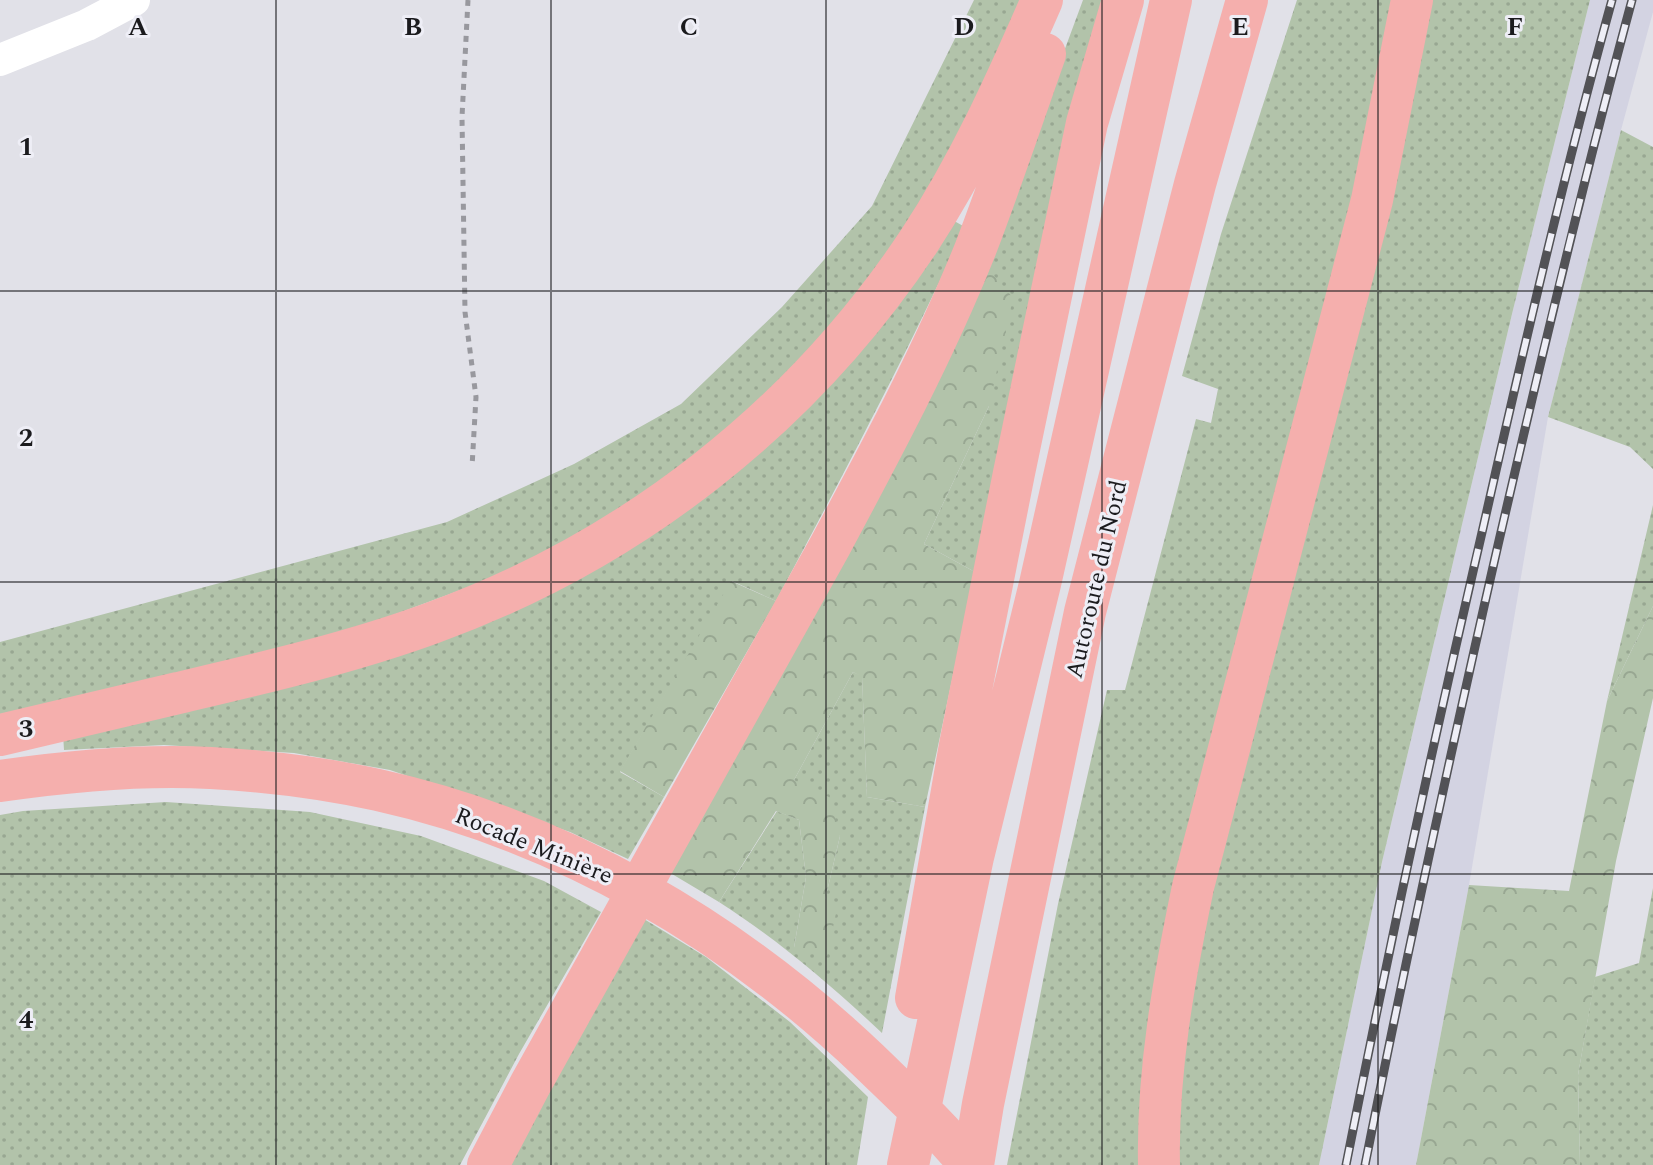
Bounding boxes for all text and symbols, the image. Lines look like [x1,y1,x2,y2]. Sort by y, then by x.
text: A [128,7,148,47]
text: B [404,7,422,47]
text: C [680,7,698,47]
text: D [954,7,974,47]
text: E [1231,7,1249,47]
text: F [1507,7,1523,47]
text: 1 [19,127,33,167]
text: 2 [19,418,33,458]
street label: Autoroute du Nord [1057,477,1137,682]
text: 3 [19,709,33,749]
street label: Rocade Minière [449,798,618,894]
text: 4 [19,1000,34,1040]

